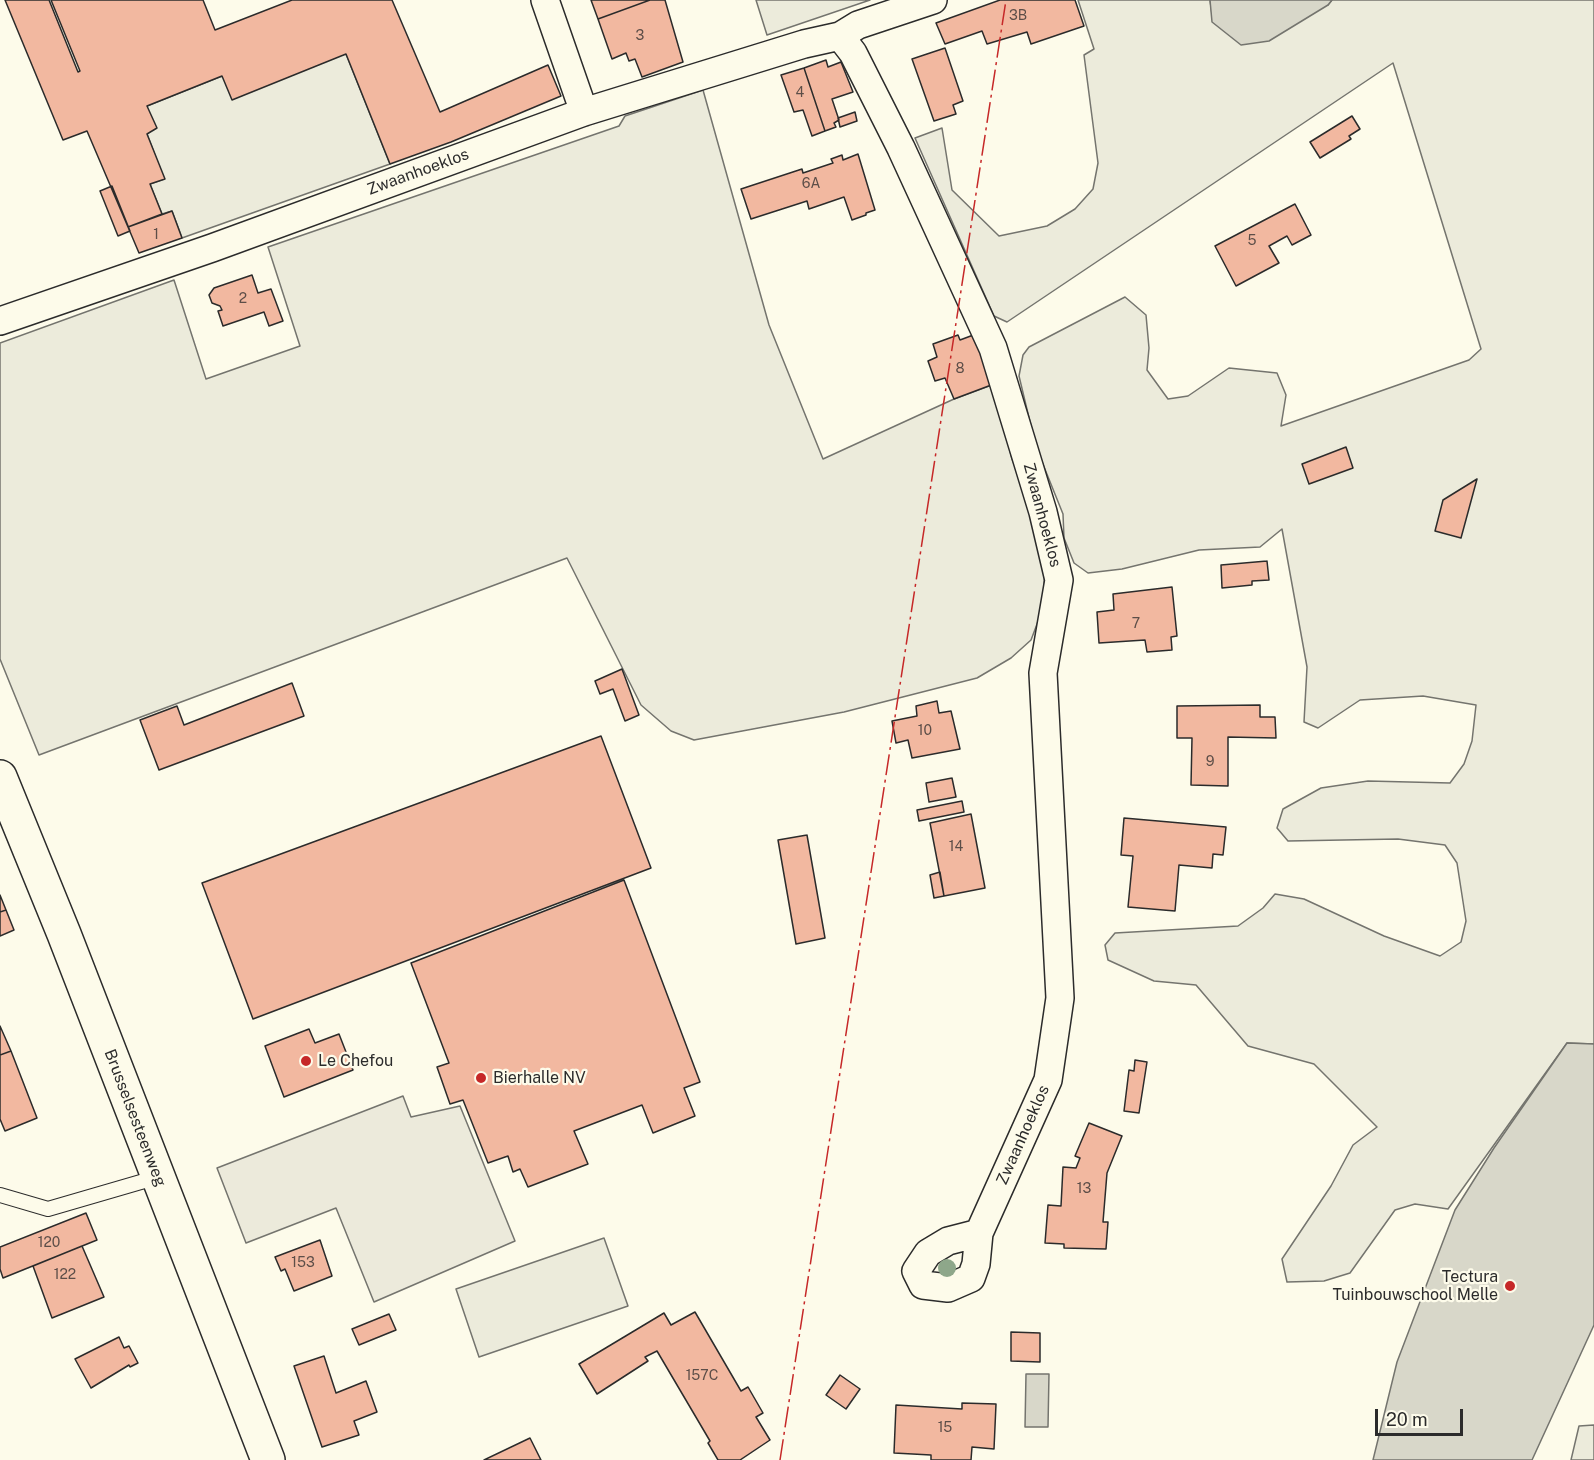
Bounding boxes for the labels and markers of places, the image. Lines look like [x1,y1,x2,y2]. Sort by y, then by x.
place label: Le Chefou [318,1051,393,1071]
marker: Le Chefou [299,1054,313,1068]
place label: Bierhalle NV [493,1068,586,1088]
marker: Bierhalle NV [474,1071,488,1085]
place label: Tectura Tuinbouwschool Melle [1333,1267,1498,1305]
marker: Tectura Tuinbouwschool Melle [1503,1279,1517,1293]

